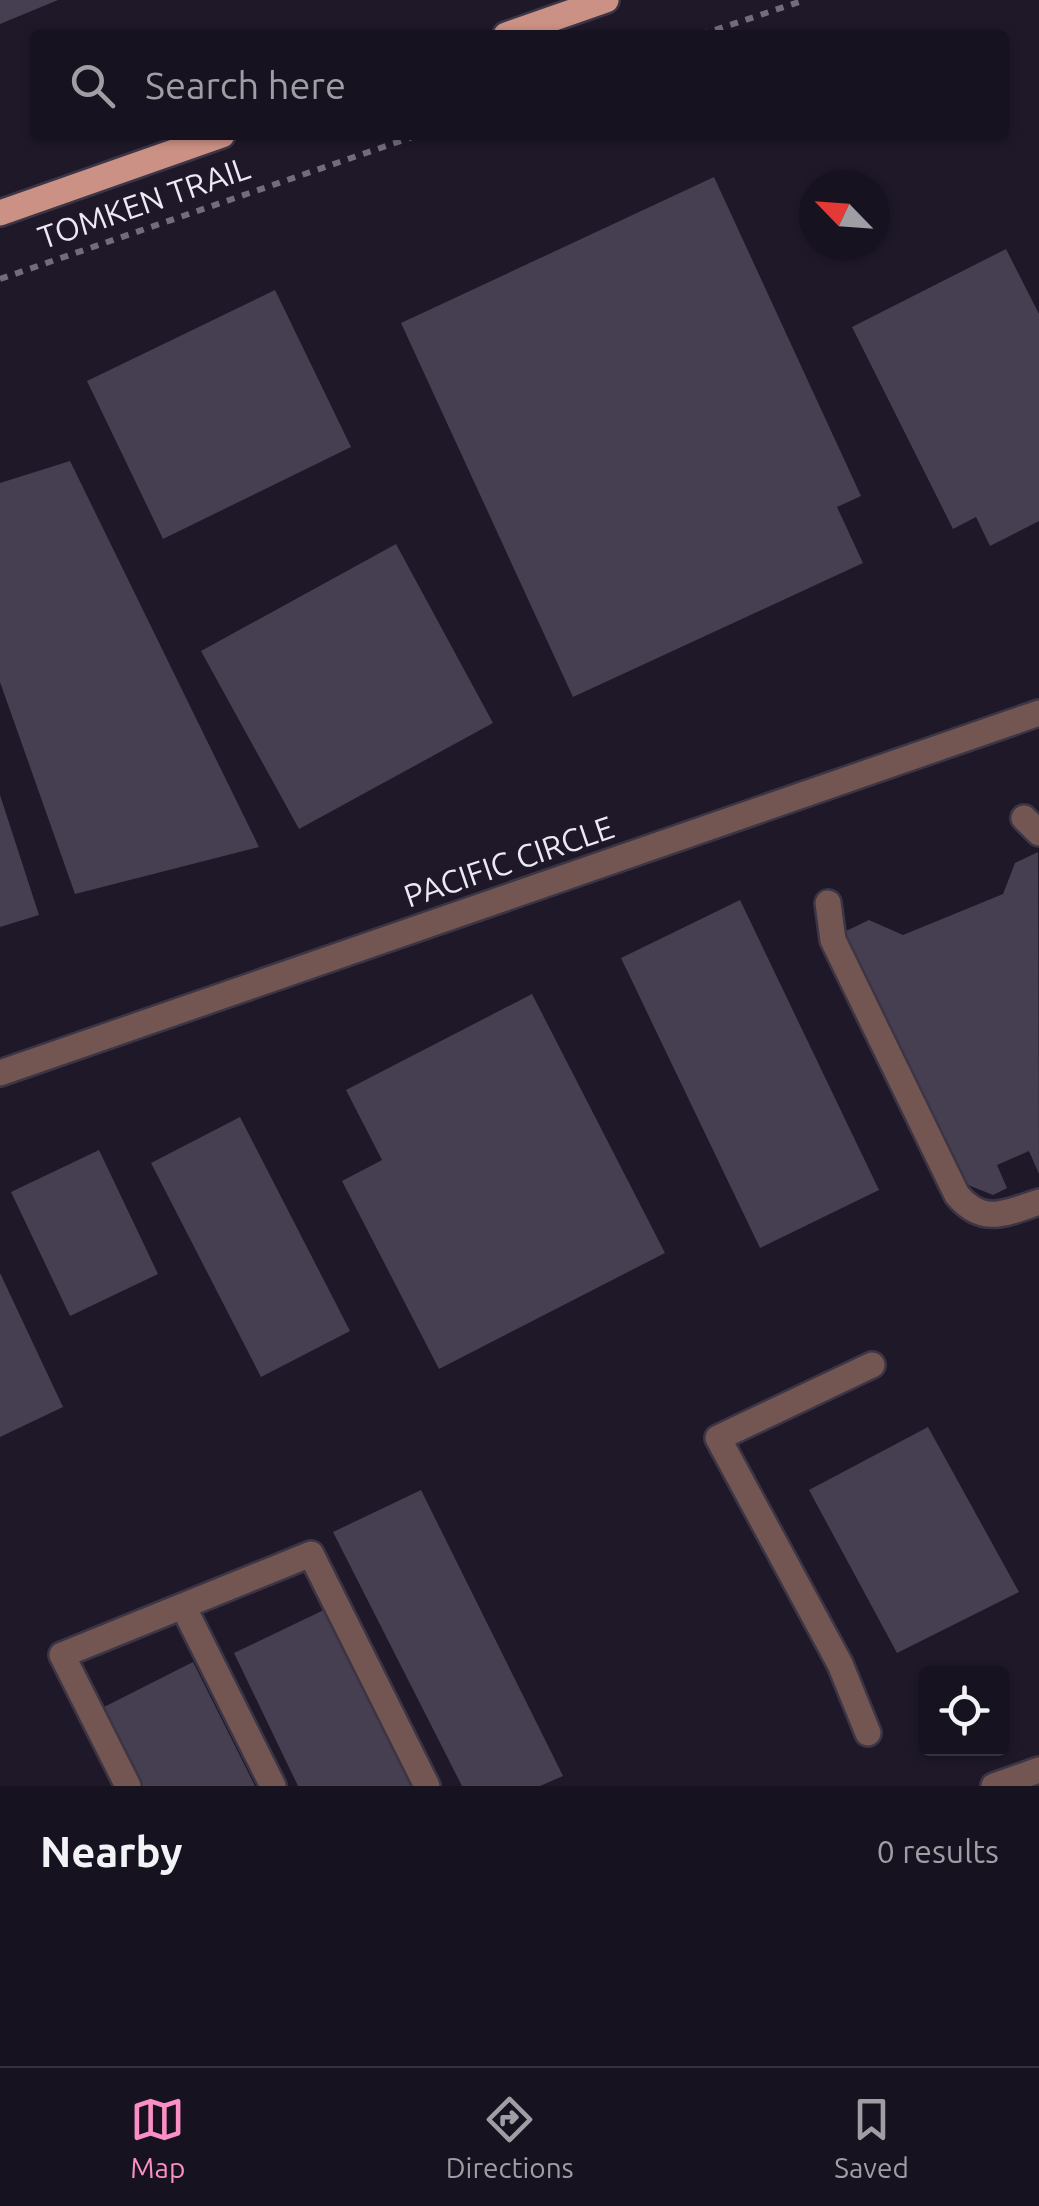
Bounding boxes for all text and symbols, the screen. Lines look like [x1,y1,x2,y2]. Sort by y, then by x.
search box [30,30,1009,140]
icon: search [65,58,120,113]
text: Search here [145,64,346,106]
street label: TOMKEN TRAIL [33,149,254,255]
north arrow [799,170,889,260]
street label: PACIFIC CIRCLE [399,808,618,914]
map controls [919,1666,1009,1756]
button: locate [919,1666,1009,1756]
text: Nearby [40,1828,183,1875]
text: 0 results [877,1833,999,1869]
tab: Map [130,2092,185,2183]
tab: Directions [446,2092,574,2183]
tab: Saved [834,2092,909,2183]

